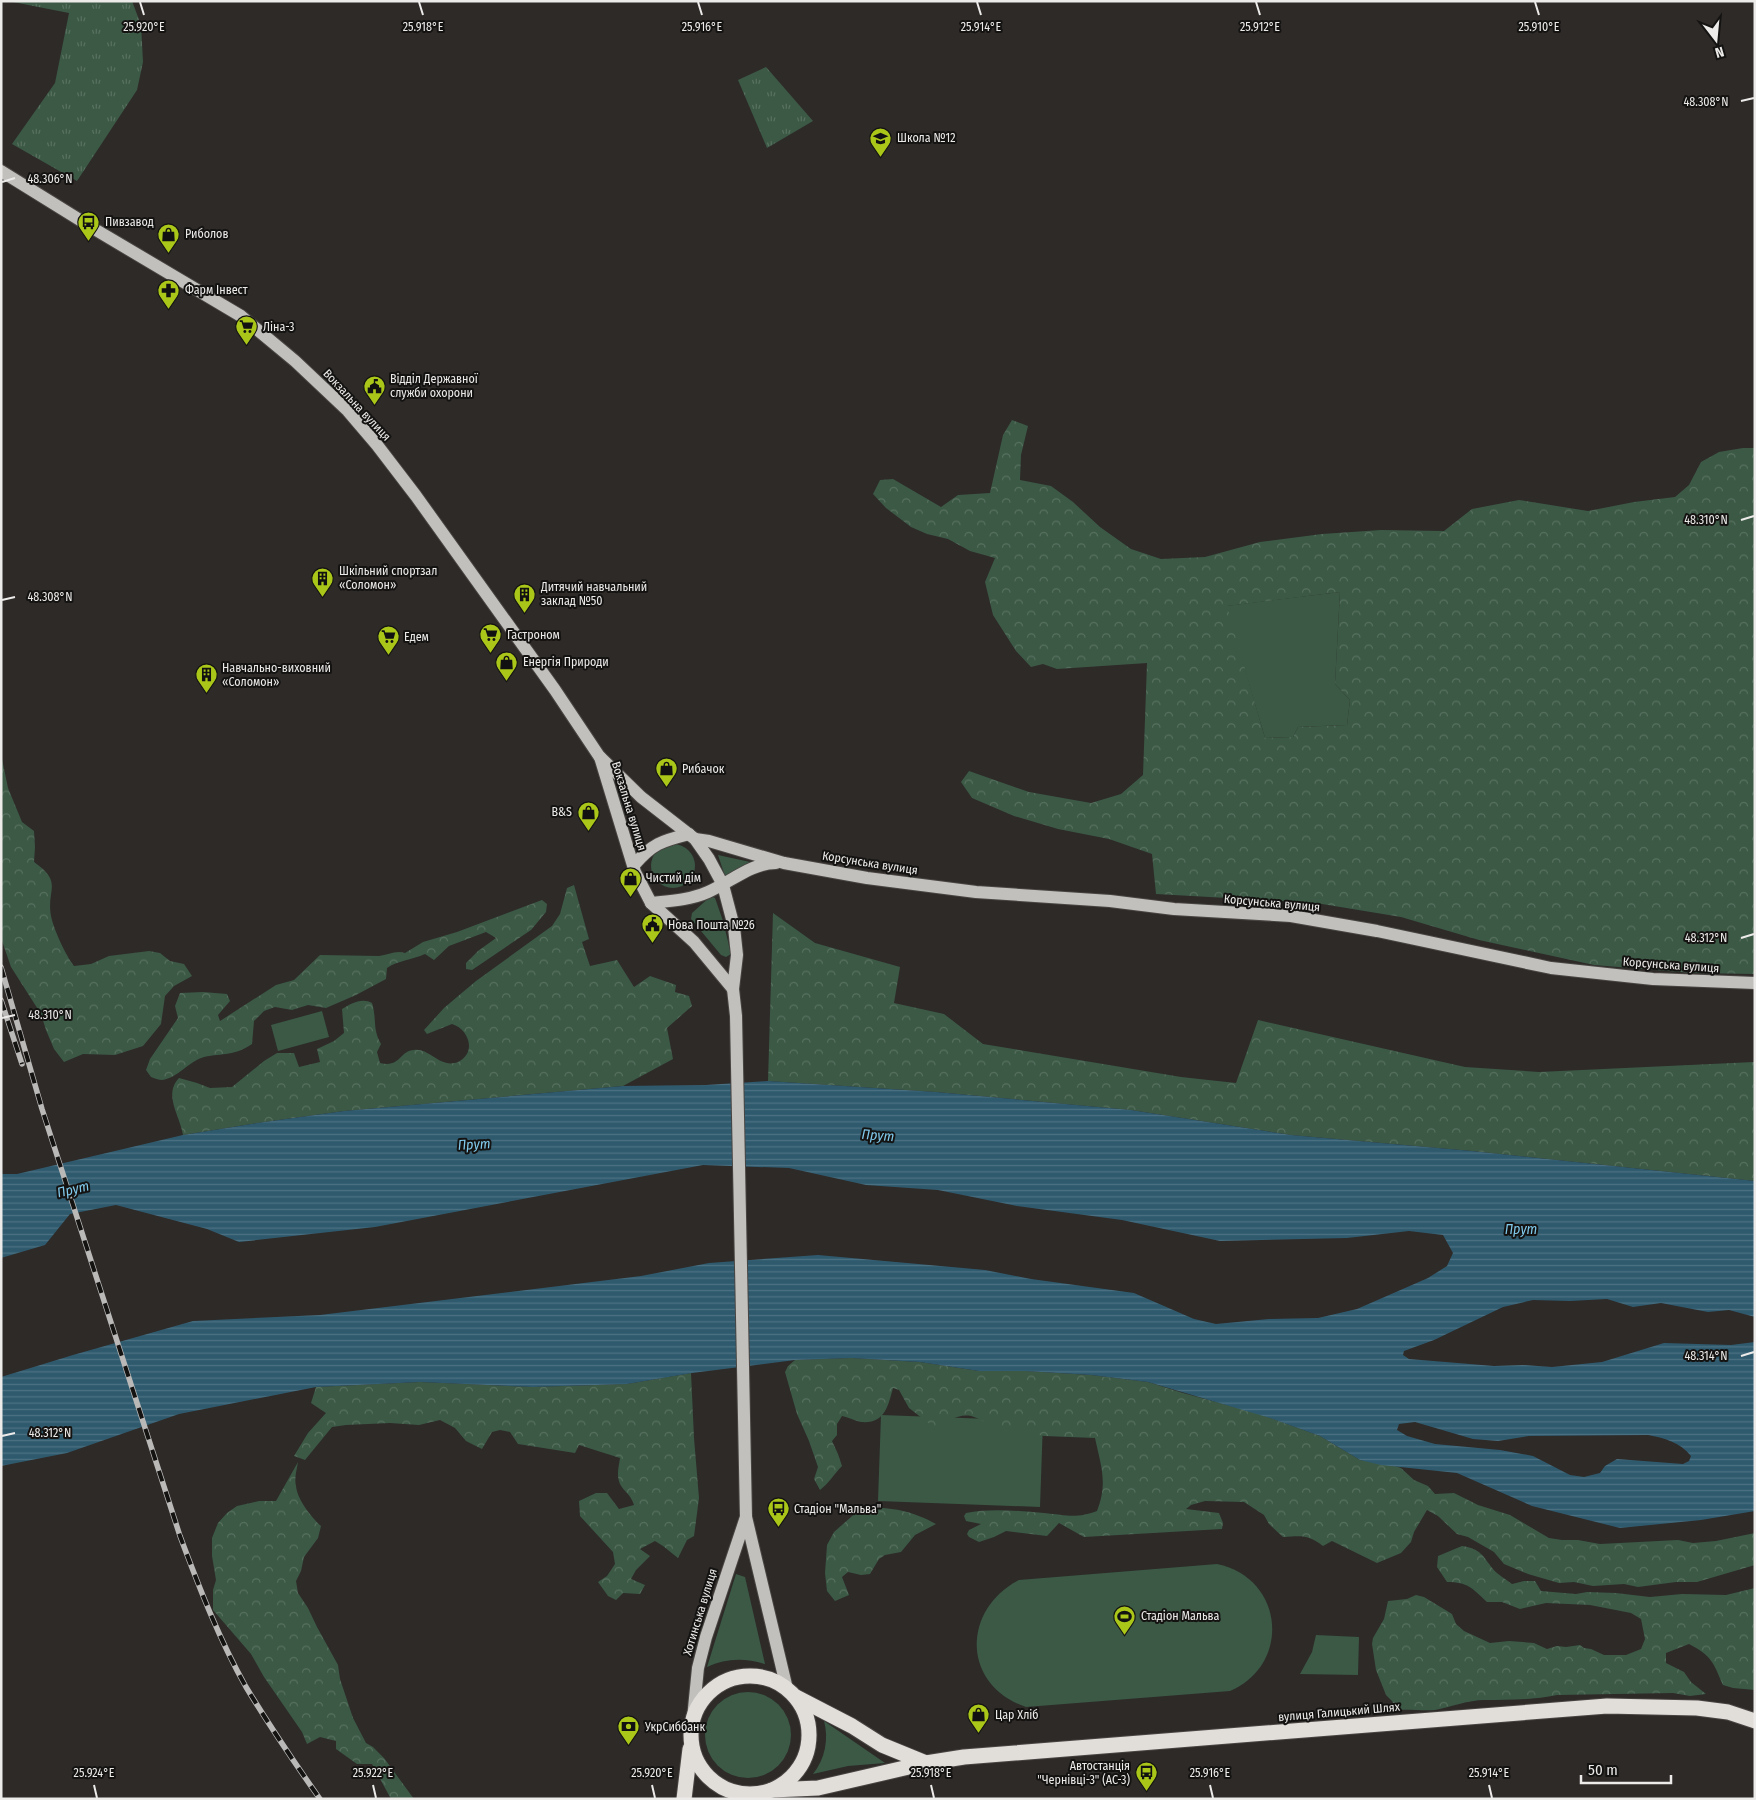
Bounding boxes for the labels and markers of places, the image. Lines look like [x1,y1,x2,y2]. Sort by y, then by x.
school or university icon: Школа №12 [869,126,893,157]
place label: Школа №12 [897,131,956,145]
bus stop icon: Пивзавод [77,210,101,241]
place label: Пивзавод [105,215,154,229]
shop icon: Риболов [157,222,181,253]
place label: Риболов [185,227,228,241]
pharmacy icon: Фарм Інвест [157,278,181,309]
place label: Фарм Інвест [185,283,248,297]
supermarket icon: Ліна-3 [235,315,259,346]
place label: Ліна-3 [263,320,294,334]
place label: Відділ Державної служби охорони [390,372,479,400]
public building icon: Відділ Державної служби охорони [362,374,386,405]
place label: Шкільний спортзал «Соломон» [339,564,437,592]
building icon: Шкільний спортзал «Соломон» [311,566,335,597]
place label: Дитячий навчальний заклад №50 [540,580,647,608]
building icon: Дитячий навчальний заклад №50 [513,582,537,613]
supermarket icon: Гастроном [479,623,503,654]
supermarket icon: Едем [376,625,400,656]
place label: Гастроном [507,628,560,642]
place label: Едем [404,630,429,644]
shop icon: Енергія Природи [495,650,519,681]
place label: Енергія Природи [523,655,609,669]
place label: Навчально-виховний «Соломон» [222,661,331,689]
building icon: Навчально-виховний «Соломон» [194,663,218,694]
shop icon: Рибачок [654,757,678,788]
place label: Рибачок [682,762,725,776]
shop icon: B&S [576,800,600,831]
place label: B&S [552,805,572,819]
shop icon: Чистий дім [618,866,642,897]
place label: Чистий дім [646,871,701,885]
public building icon: Нова Пошта №26 [640,913,664,944]
place label: Нова Пошта №26 [668,918,755,932]
bus stop icon: Стадіон "Мальва" [766,1497,790,1528]
place label: Стадіон "Мальва" [794,1502,881,1516]
sports icon: Стадіон Мальва [1113,1604,1137,1635]
place label: Стадіон Мальва [1141,1609,1219,1623]
shop icon: Цар Хліб [967,1703,991,1734]
place label: Цар Хліб [995,1708,1039,1722]
bank icon: УкрСиббанк [617,1715,641,1746]
place label: УкрСиббанк [644,1720,705,1734]
place label: Автостанція "Чернівці-3" (АС-3) [1037,1759,1130,1787]
bus stop icon: Автостанція "Чернівці-3" (АС-3) [1134,1761,1158,1792]

